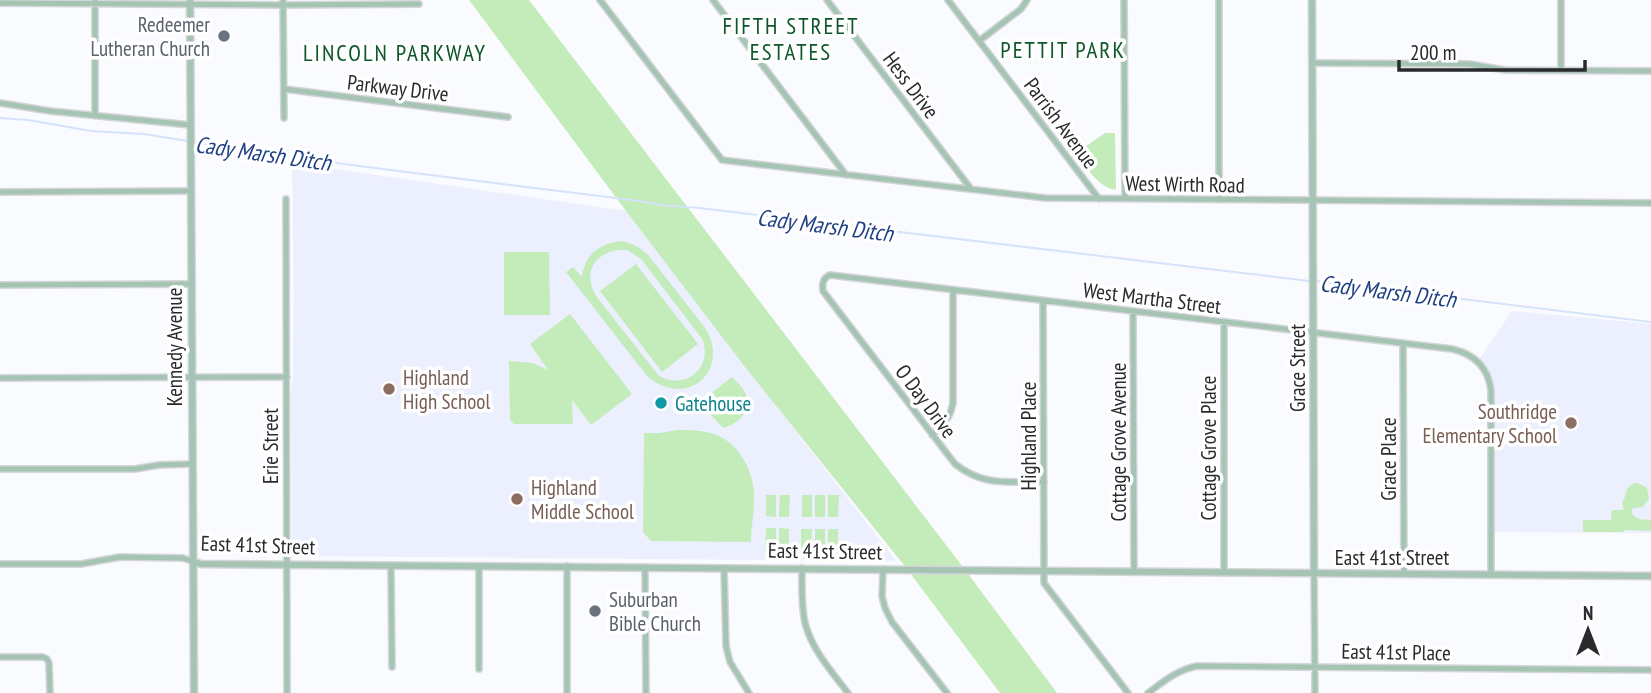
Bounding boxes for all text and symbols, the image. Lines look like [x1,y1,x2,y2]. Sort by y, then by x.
place label: Redeemer Lutheran Church [91,11,210,62]
district label: FIFTH STREET ESTATES [722,11,860,66]
marker: Redeemer Lutheran Church [216,28,232,44]
scale bar [1399,28,1584,72]
district label: PETTIT PARK [1000,35,1126,64]
district label: LINCOLN PARKWAY [303,38,487,67]
text: 200 m [1410,39,1456,66]
street label: Hess Drive [877,46,945,124]
street label: Parkway Drive [346,68,450,108]
street label: Parrish Avenue [1018,72,1104,174]
water label: Cady Marsh Ditch [193,129,335,177]
street label: West Wirth Road [1125,169,1245,199]
water label: Cady Marsh Ditch [755,202,896,248]
water label: Cady Marsh Ditch [1318,268,1459,314]
street label: West Martha Street [1082,276,1223,320]
street label: Kennedy Avenue [161,288,188,406]
street label: Grace Street [1284,324,1311,412]
street label: O Day Drive [890,359,962,443]
street label: Cottage Grove Avenue [1105,362,1132,522]
place label: Highland High School [403,364,490,415]
street label: Cottage Grove Place [1195,375,1222,521]
marker: Highland High School [381,381,397,397]
street label: Highland Place [1015,382,1042,490]
place label: Gatehouse [675,390,751,417]
marker: Gatehouse [653,395,669,411]
place label: Southridge Elementary School [1422,398,1557,449]
street label: Erie Street [257,408,284,484]
marker: Southridge Elementary School [1563,415,1579,431]
street label: Grace Place [1375,417,1402,501]
place label: Highland Middle School [531,474,634,525]
marker: Highland Middle School [509,491,525,507]
street label: East 41st Street [200,530,316,560]
street label: East 41st Street [768,537,883,566]
street label: East 41st Street [1335,544,1449,571]
place label: Suburban Bible Church [609,586,701,637]
north arrow [1553,595,1623,665]
text: N [1583,601,1593,625]
marker: Suburban Bible Church [587,603,603,619]
street label: East 41st Place [1341,638,1451,666]

